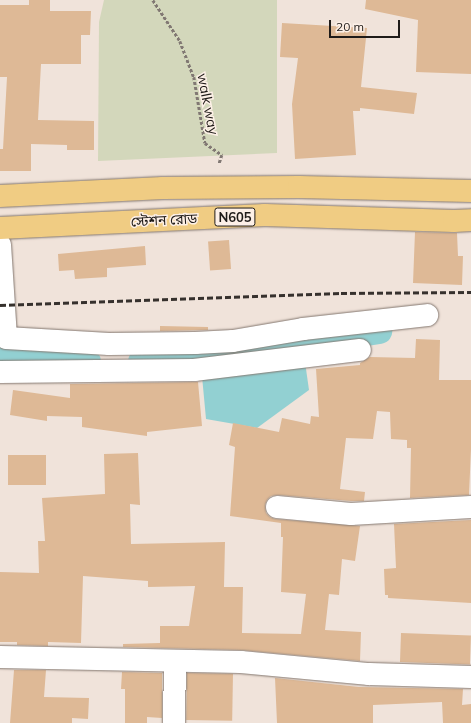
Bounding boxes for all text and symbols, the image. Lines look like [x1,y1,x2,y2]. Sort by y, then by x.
scale bar [331,12,402,38]
text: 20 m [336,19,364,34]
street label: walk way [194,72,222,136]
road number: N605 [214,206,256,228]
street label: স্টেশন রোড [130,210,198,230]

